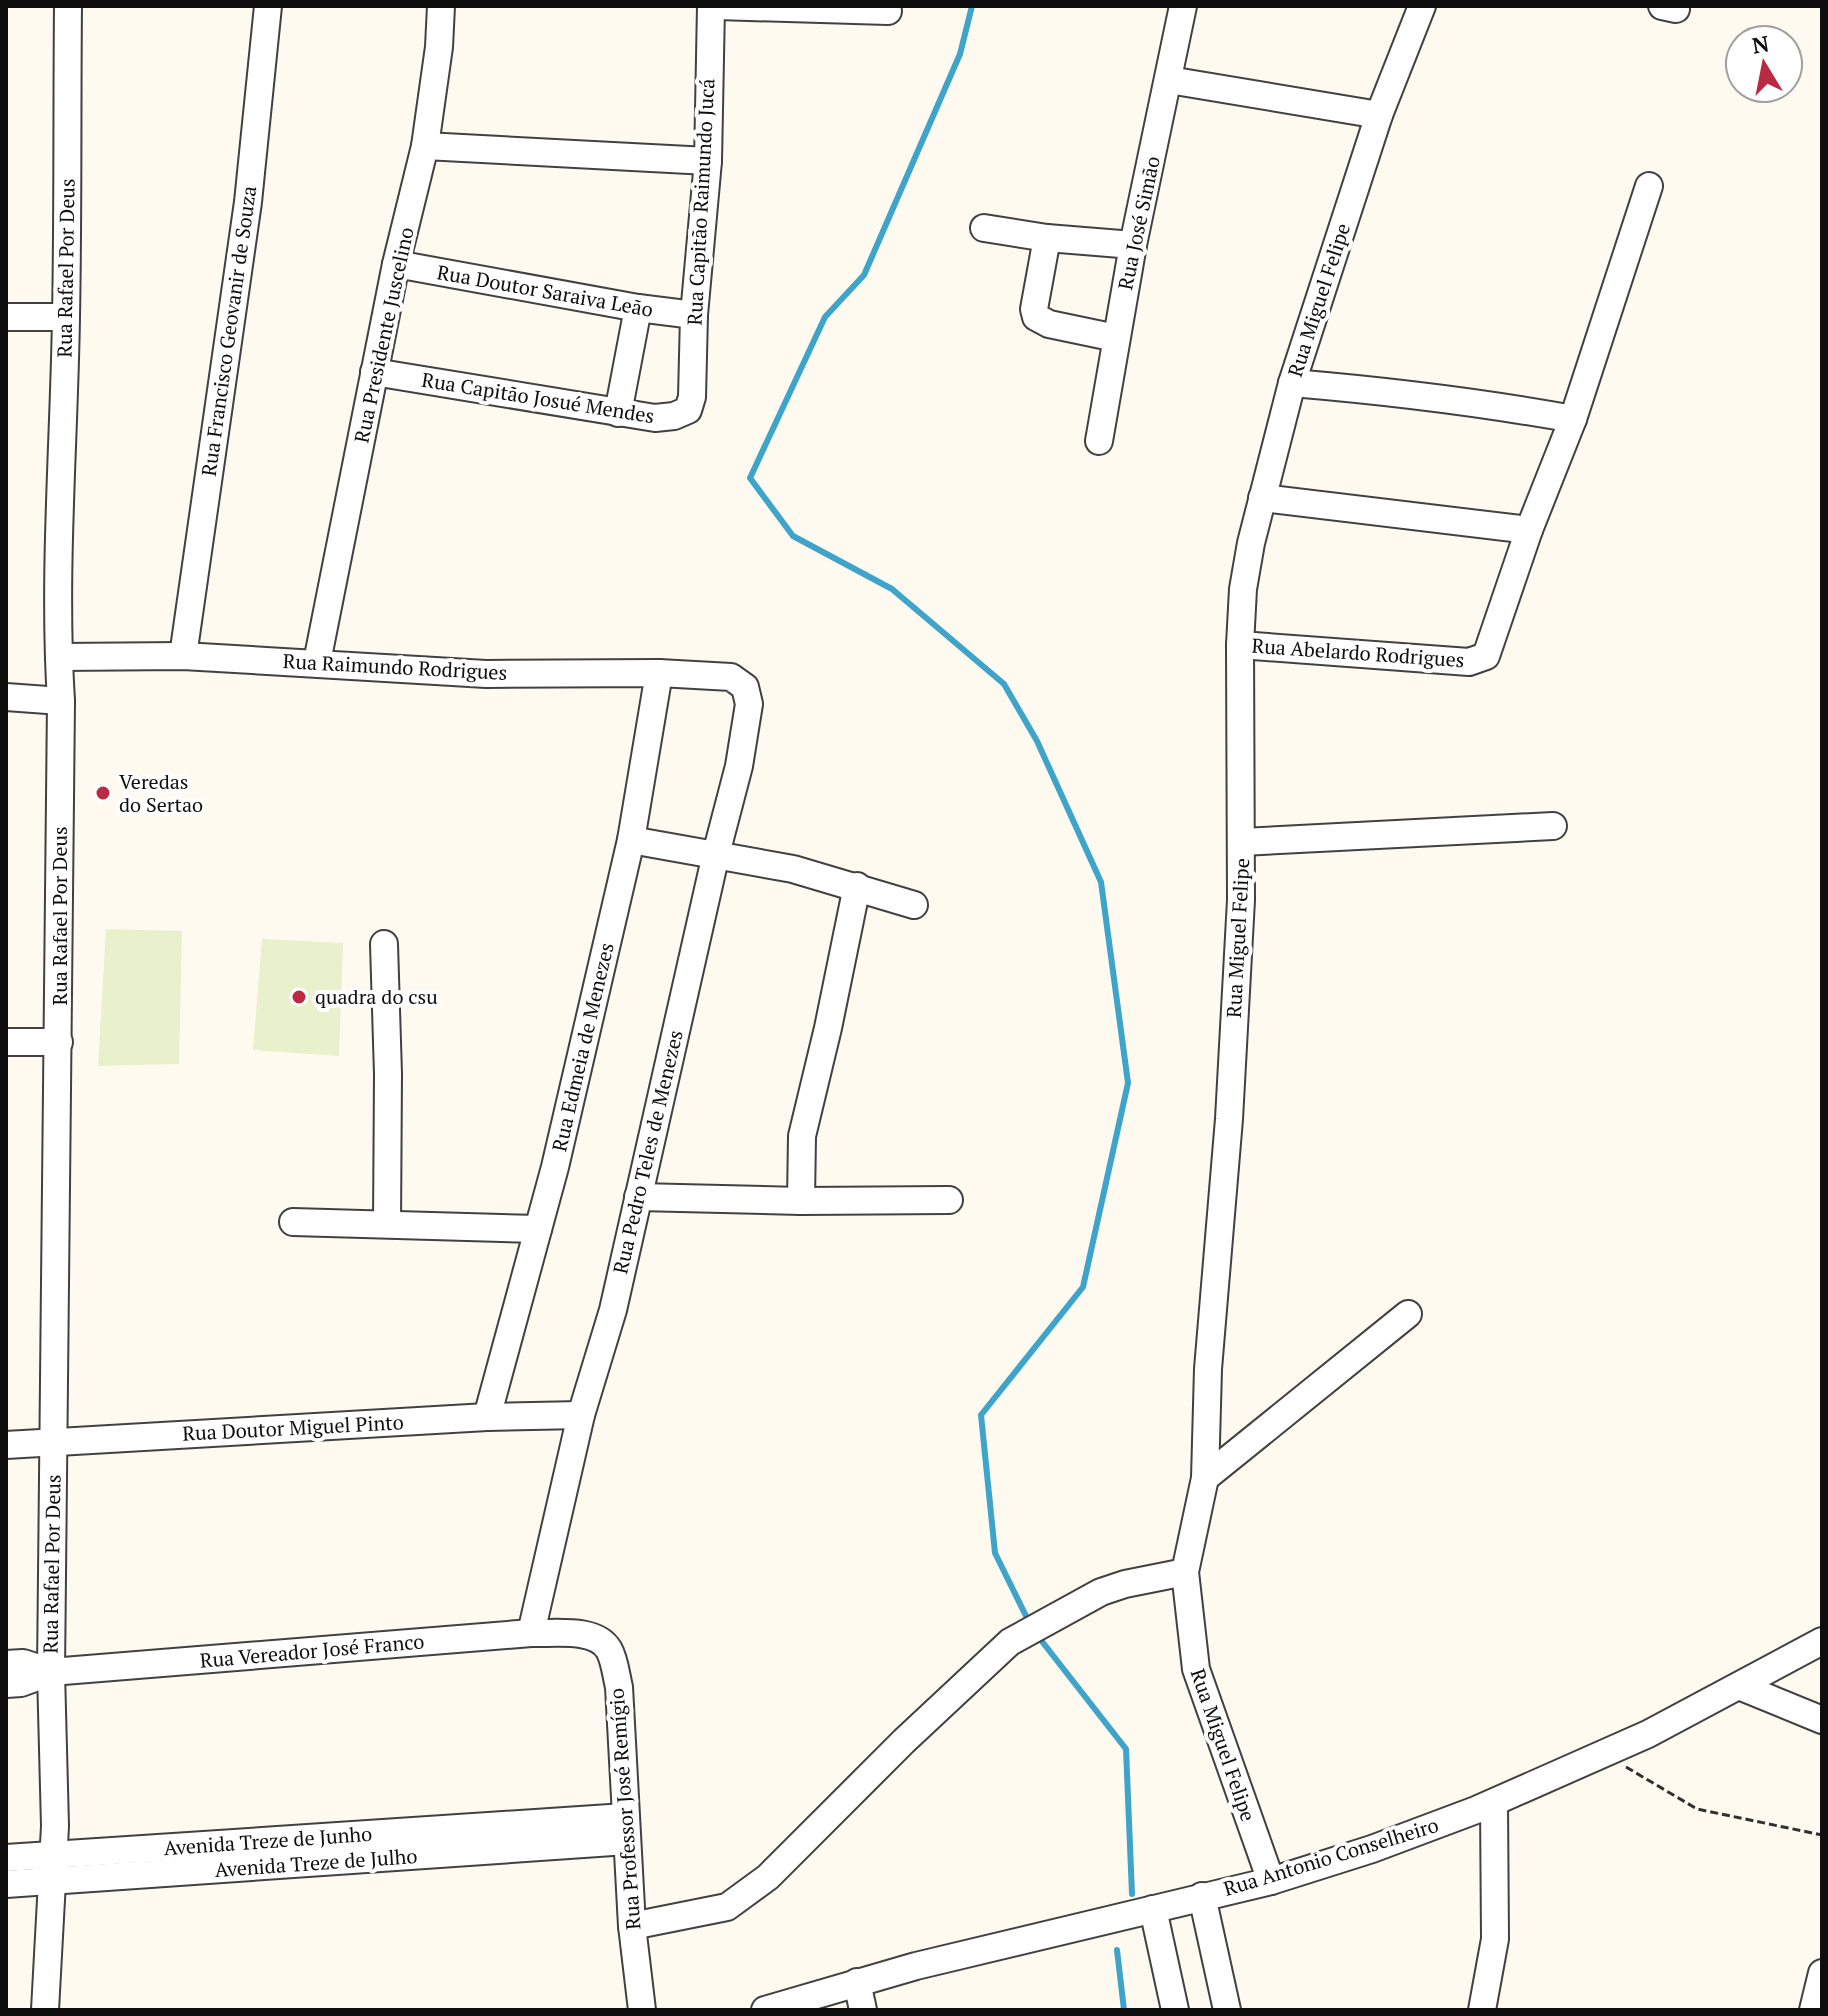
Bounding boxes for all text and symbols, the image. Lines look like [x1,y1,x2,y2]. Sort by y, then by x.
north arrow [1724,24,1804,104]
text: N [1750,28,1771,60]
street label: Rua Capitão Raimundo Jucá [681,78,720,326]
street label: Rua José Simão [1111,154,1166,292]
street label: Rua Rafael Por Deus [50,178,81,358]
street label: Rua Francisco Geovanir de Souza [195,184,262,478]
street label: Rua Miguel Felipe [1281,220,1356,380]
street label: Rua Presidente Juscelino [347,225,420,445]
street label: Rua Doutor Saraiva Leão [435,258,655,323]
street label: Rua Capitão Josué Mendes [420,366,656,429]
street label: Rua Abelardo Rodrigues [1251,632,1465,673]
street label: Rua Raimundo Rodrigues [282,647,508,686]
place label: Veredas do Sertao [119,768,203,818]
marker: Veredas do Sertao [94,784,112,802]
street label: Rua Rafael Por Deus [46,826,73,1006]
street label: Rua Miguel Felipe [1220,857,1255,1018]
street label: Rua Edmeia de Menezes [545,940,620,1154]
place label: quadra do csu [315,983,438,1010]
marker: quadra do csu [290,988,308,1006]
street label: Rua Pedro Teles de Menezes [606,1027,689,1276]
street label: Rua Doutor Miguel Pinto [182,1408,404,1447]
street label: Rua Rafael Por Deus [36,1474,67,1654]
street label: Rua Vereador José Franco [199,1627,425,1674]
street label: Rua Miguel Felipe [1185,1665,1262,1825]
street label: Rua Professor José Remígio [603,1687,646,1931]
street label: Rua Antonio Conselheiro [1220,1811,1442,1902]
street label: Avenida Treze de Junho [163,1820,373,1861]
street label: Avenida Treze de Julho [214,1842,418,1883]

